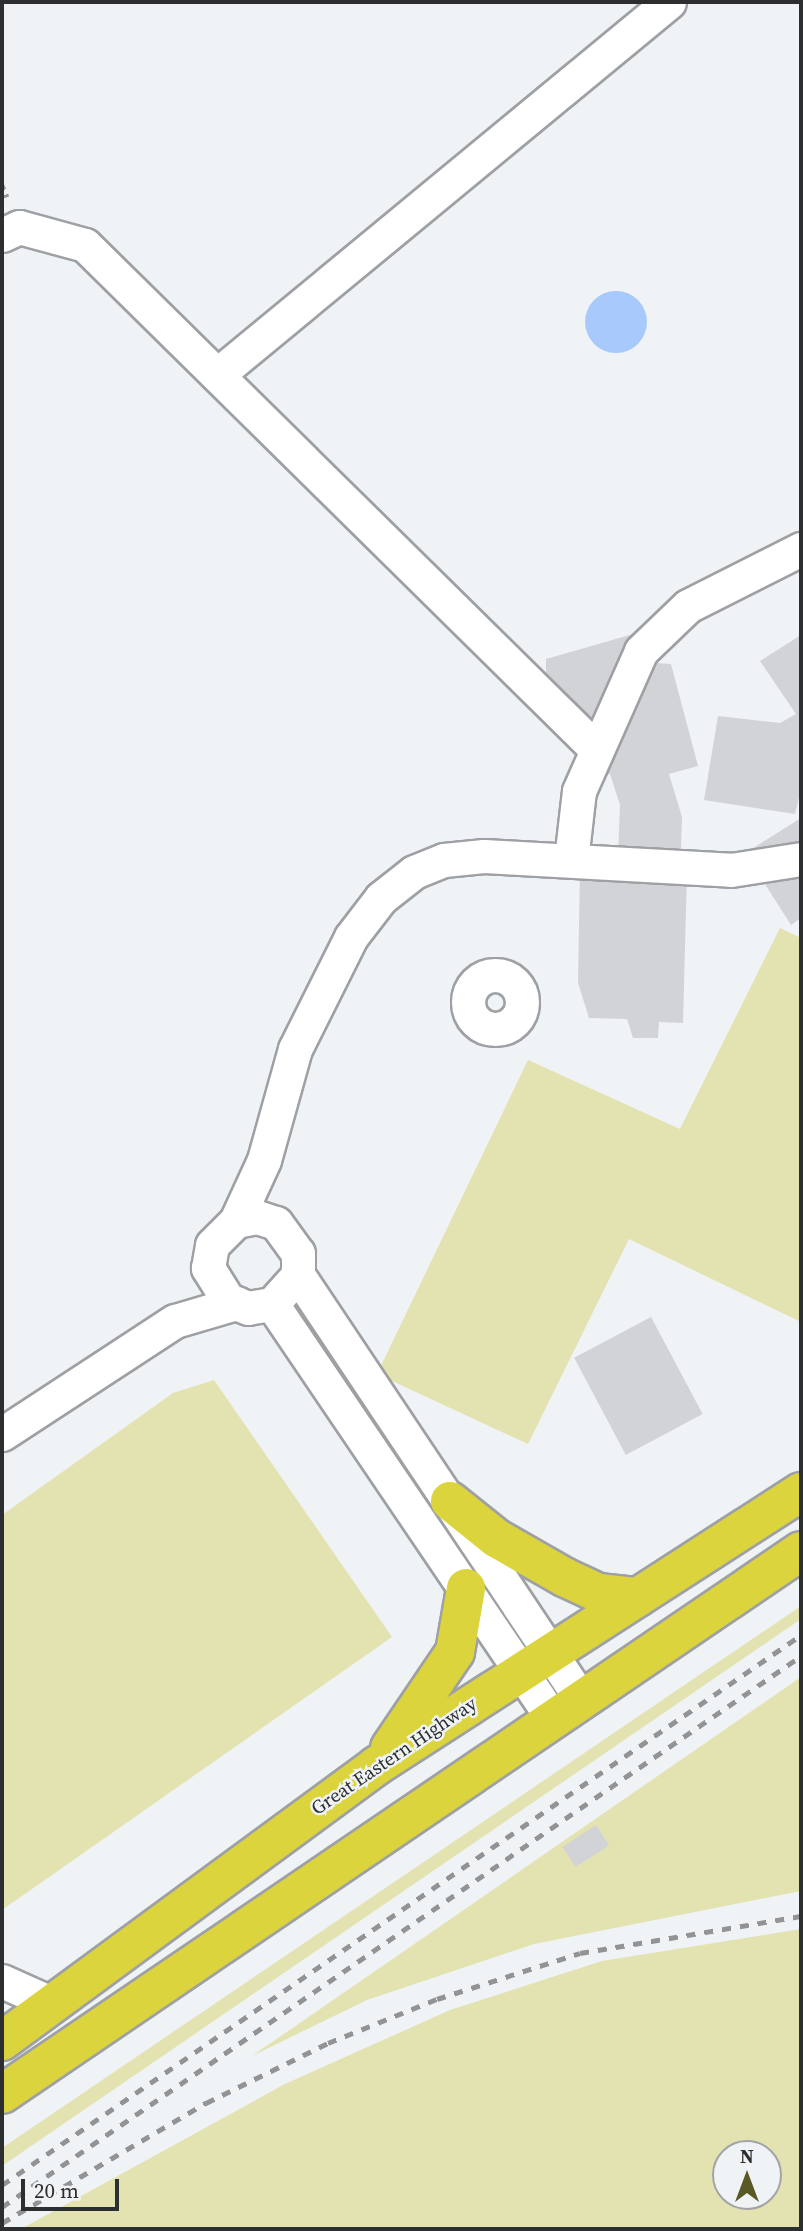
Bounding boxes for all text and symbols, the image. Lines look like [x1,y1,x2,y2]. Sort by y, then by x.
street label: Great Eastern Highway [307,1692,481,1820]
north arrow [712,2140,782,2210]
text: N [740,2143,754,2169]
scale bar [24,2164,122,2208]
text: 20 m [34,2176,79,2205]

